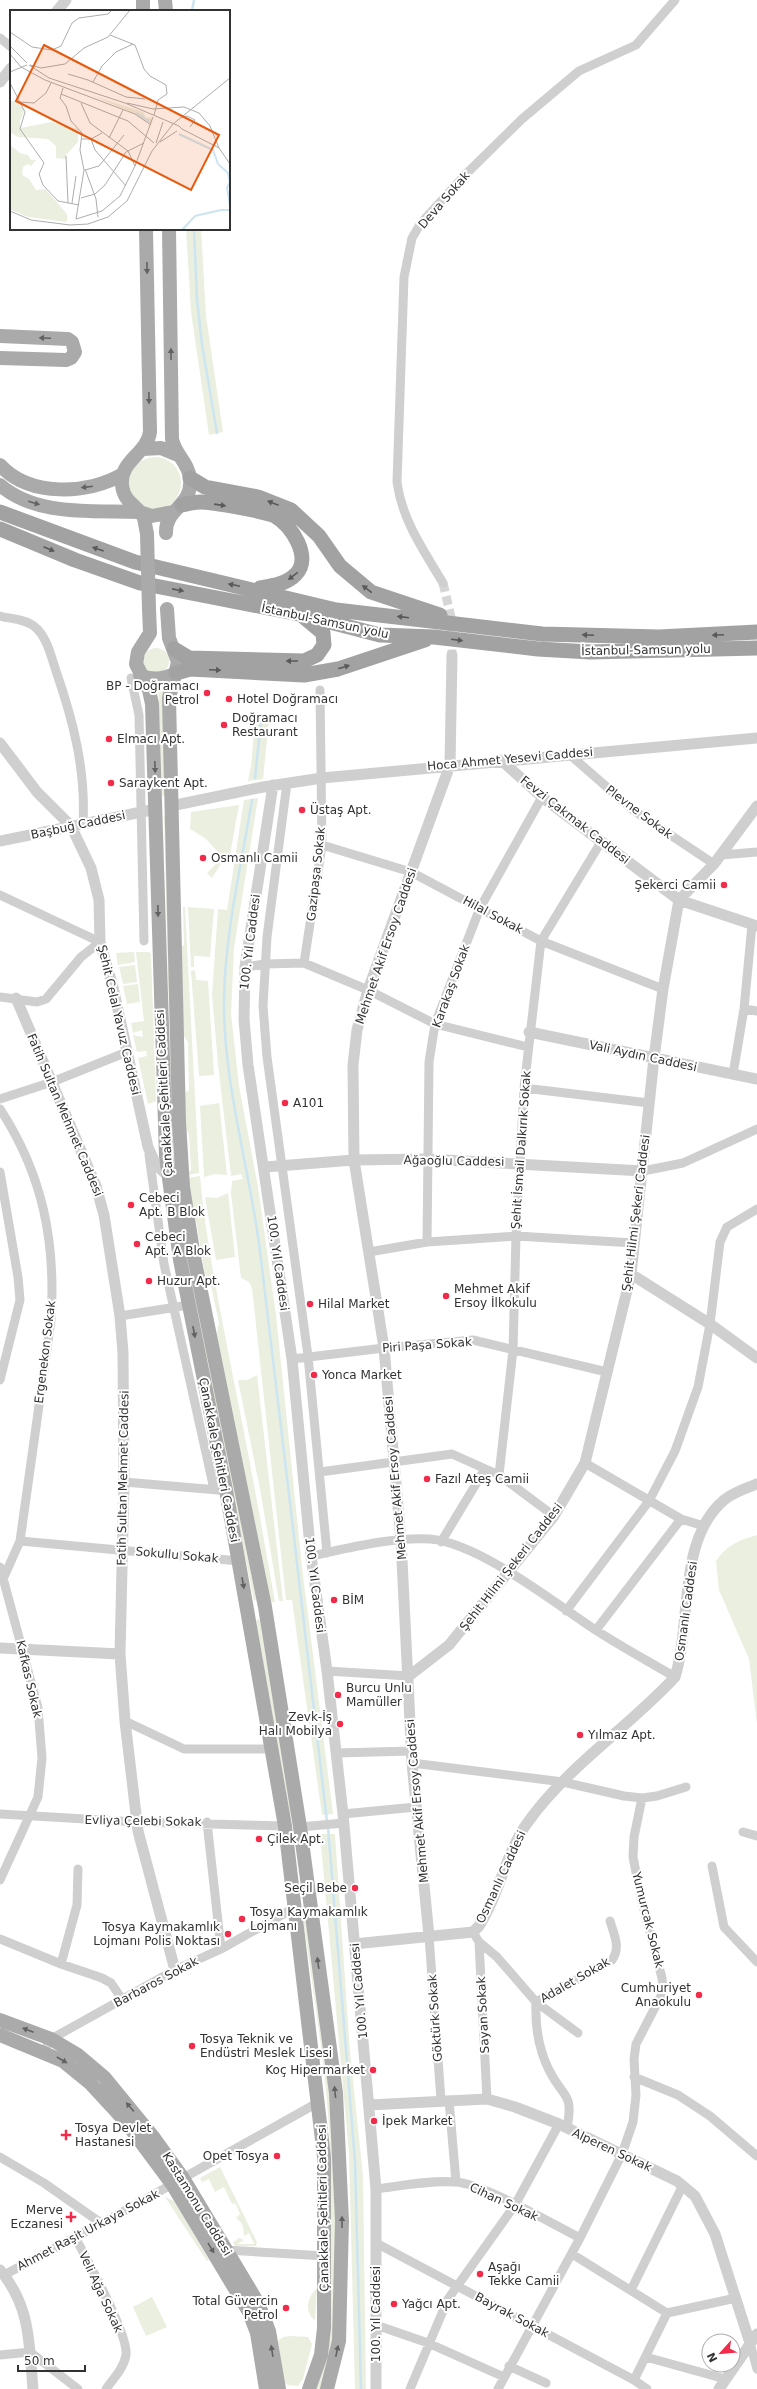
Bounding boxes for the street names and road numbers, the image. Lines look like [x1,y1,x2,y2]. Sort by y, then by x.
street label: Deva Sokak [415,169,473,231]
street label: İstanbul-Samsun yolu [260,600,390,641]
street label: İstanbul-Samsun yolu [581,641,711,658]
street label: Hoca Ahmet Yesevi Caddesi [426,745,594,773]
street label: Fevzi Çakmak Caddesi [518,773,632,867]
street label: Plevne Sokak [603,782,675,842]
street label: Başbuğ Caddesi [29,808,127,842]
street label: Gazipaşa Sokak [304,826,328,922]
street label: Mehmet Akif Ersoy Caddesi [353,866,419,1026]
street label: 100. Yıl Caddesi [237,893,263,991]
street label: Hilal Sokak [460,893,526,937]
street label: Karakaş Sokak [429,942,473,1029]
street label: Şehit Celal Yavuz Caddesi [95,943,143,1097]
street label: Çanakkale Şehitleri Caddesi [153,1009,175,1177]
street label: Fatih Sultan Mehmet Caddesi [24,1031,106,1199]
street label: Vali Aydın Caddesi [588,1038,698,1074]
street label: Şehit İsmail Dalkırık Sokak [507,1070,534,1230]
street label: Şehit Hilmi Şekeri Caddesi [619,1134,653,1292]
street label: Ağaoğlu Caddesi [403,1153,505,1169]
street label: 100. Yıl Caddesi [264,1214,292,1312]
street label: Ergenekon Sokak [32,1300,58,1404]
street label: Piri Paşa Sokak [382,1335,472,1355]
street label: Çanakkale Şehitleri Caddesi [196,1376,242,1544]
street label: Fatih Sultan Mehmet Caddesi [114,1390,132,1566]
street label: Mehmet Akif Ersoy Caddesi [381,1395,409,1561]
street label: Şehit Hilmi Şekeri Caddesi [457,1500,565,1634]
street label: 100. Yıl Caddesi [302,1536,328,1634]
street label: Sokullu Sokak [135,1544,219,1566]
street label: Osmanlı Caddesi [672,1560,700,1662]
street label: Kafkas Sokak [13,1639,45,1719]
street label: Mehmet Akif Ersoy Caddesi [403,1718,431,1884]
street label: Evliya Çelebi Sokak [84,1813,202,1829]
street label: Osmanlı Caddesi [473,1828,529,1926]
street label: Yumurcak Sokak [629,1870,667,1969]
street label: 100. Yıl Caddesi [348,1942,370,2040]
street label: Barbaros Sokak [111,1954,201,2010]
street label: Adalet Sokak [538,1954,612,2006]
street label: Göktürk Sokak [425,1974,445,2062]
street label: Sayan Sokak [474,1976,492,2054]
street label: Çanakkale Şehitleri Caddesi [315,2124,331,2292]
street label: Alperen Sokak [570,2125,654,2175]
street label: Kastamonu Caddesi [159,2150,235,2258]
street label: Cihan Sokak [467,2180,541,2224]
street label: Ahmet Raşit Urkaya Sokak [15,2186,162,2274]
street label: Veli Ağa Sokak [76,2249,126,2335]
street label: 100. Yıl Caddesi [369,2266,383,2362]
street label: Bayrak Sokak [473,2290,551,2340]

